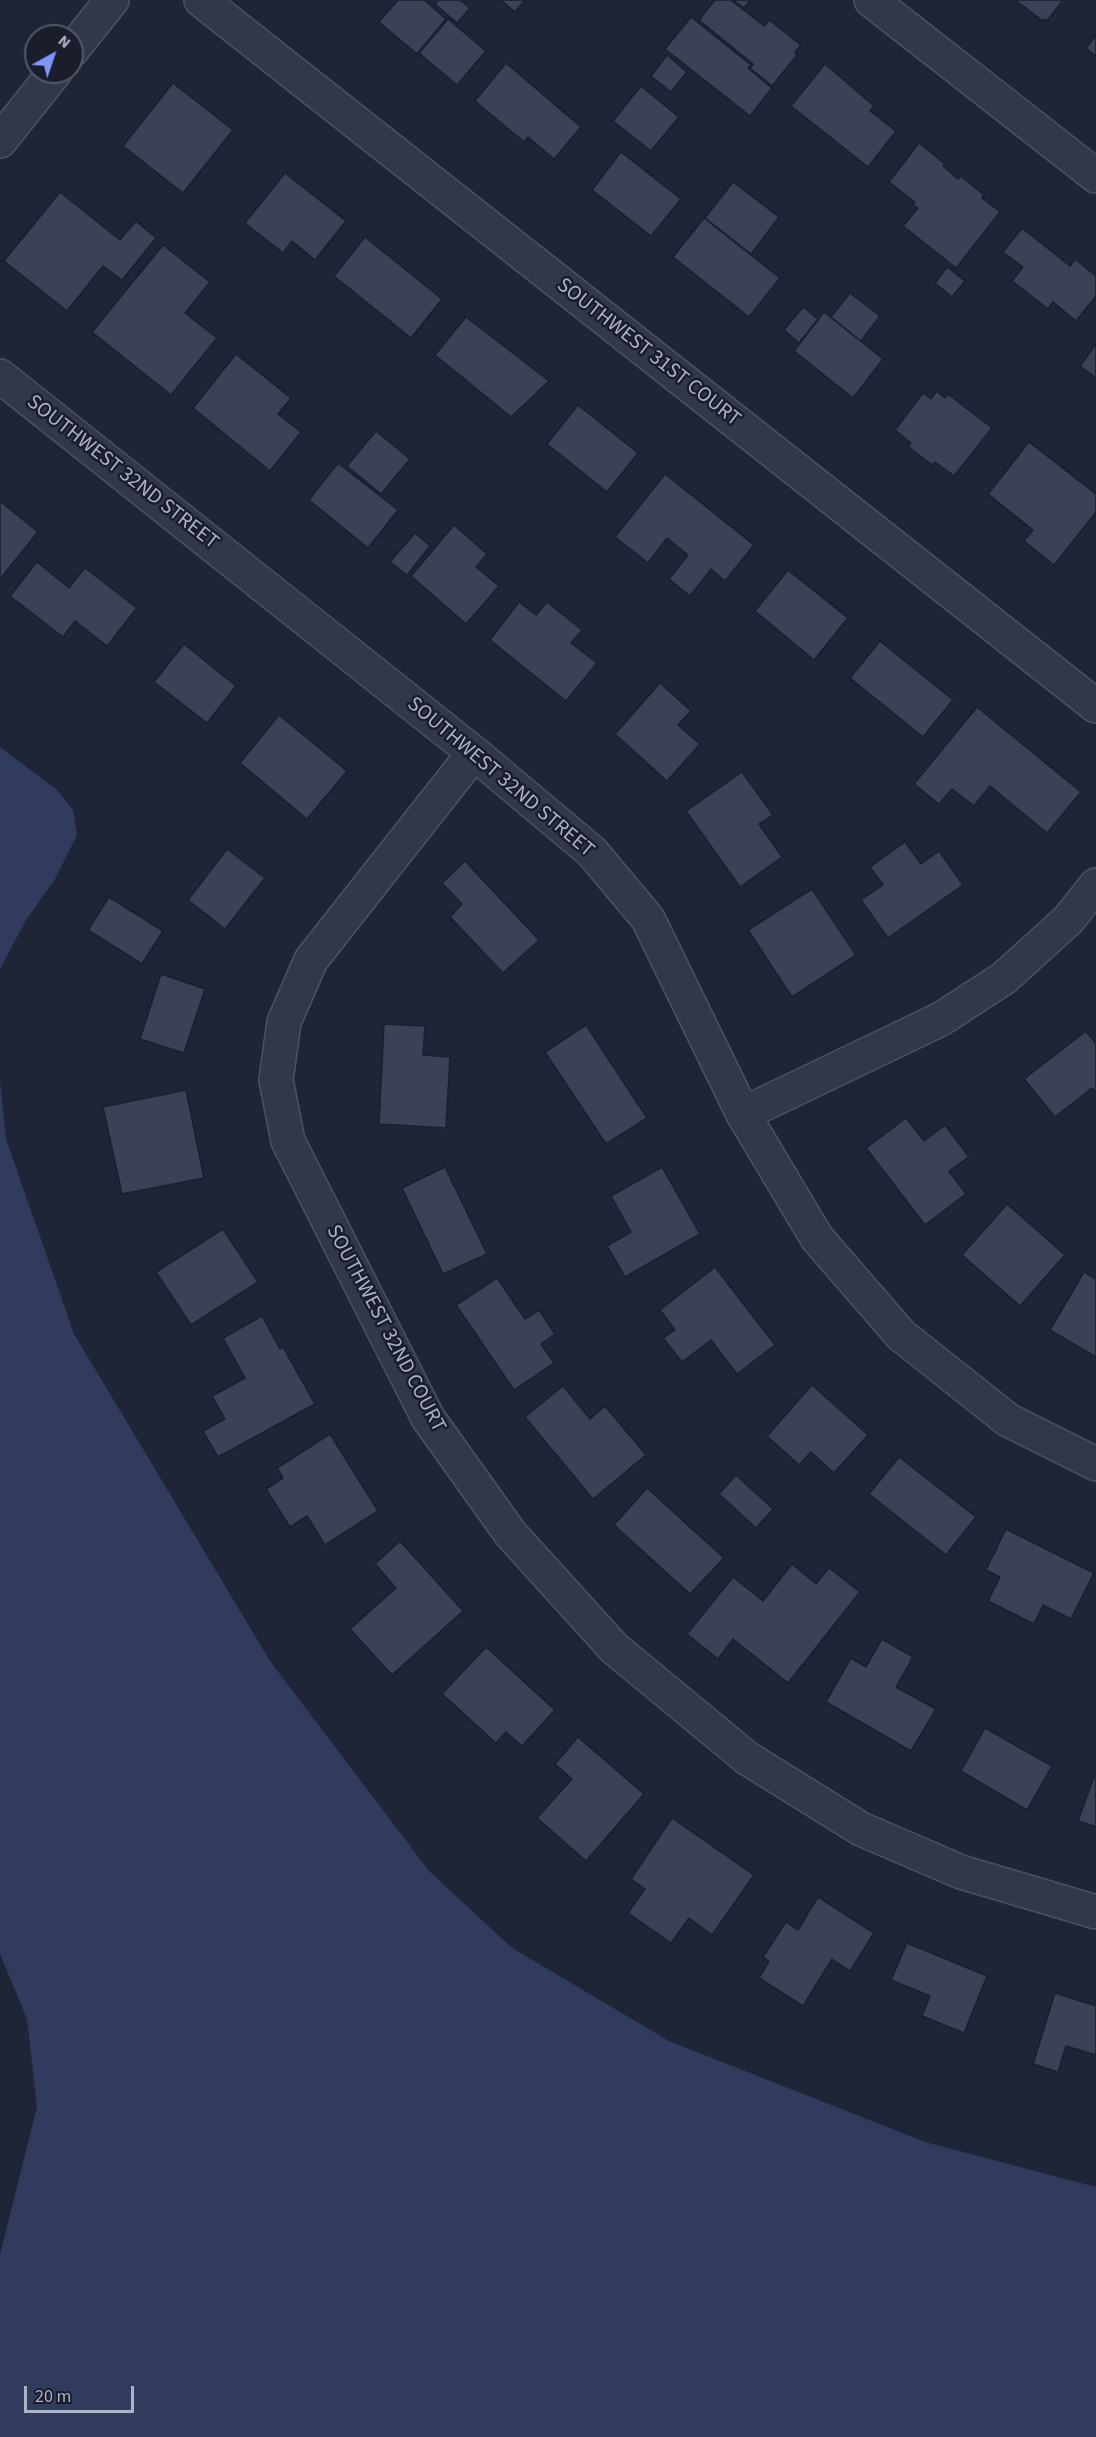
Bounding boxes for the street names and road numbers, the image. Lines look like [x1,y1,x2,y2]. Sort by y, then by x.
street label: SOUTHWEST 31ST COURT [551,273,745,433]
street label: SOUTHWEST 32ND STREET [21,390,223,556]
street label: SOUTHWEST 32ND STREET [401,692,599,864]
street label: SOUTHWEST 32ND COURT [320,1221,450,1437]

